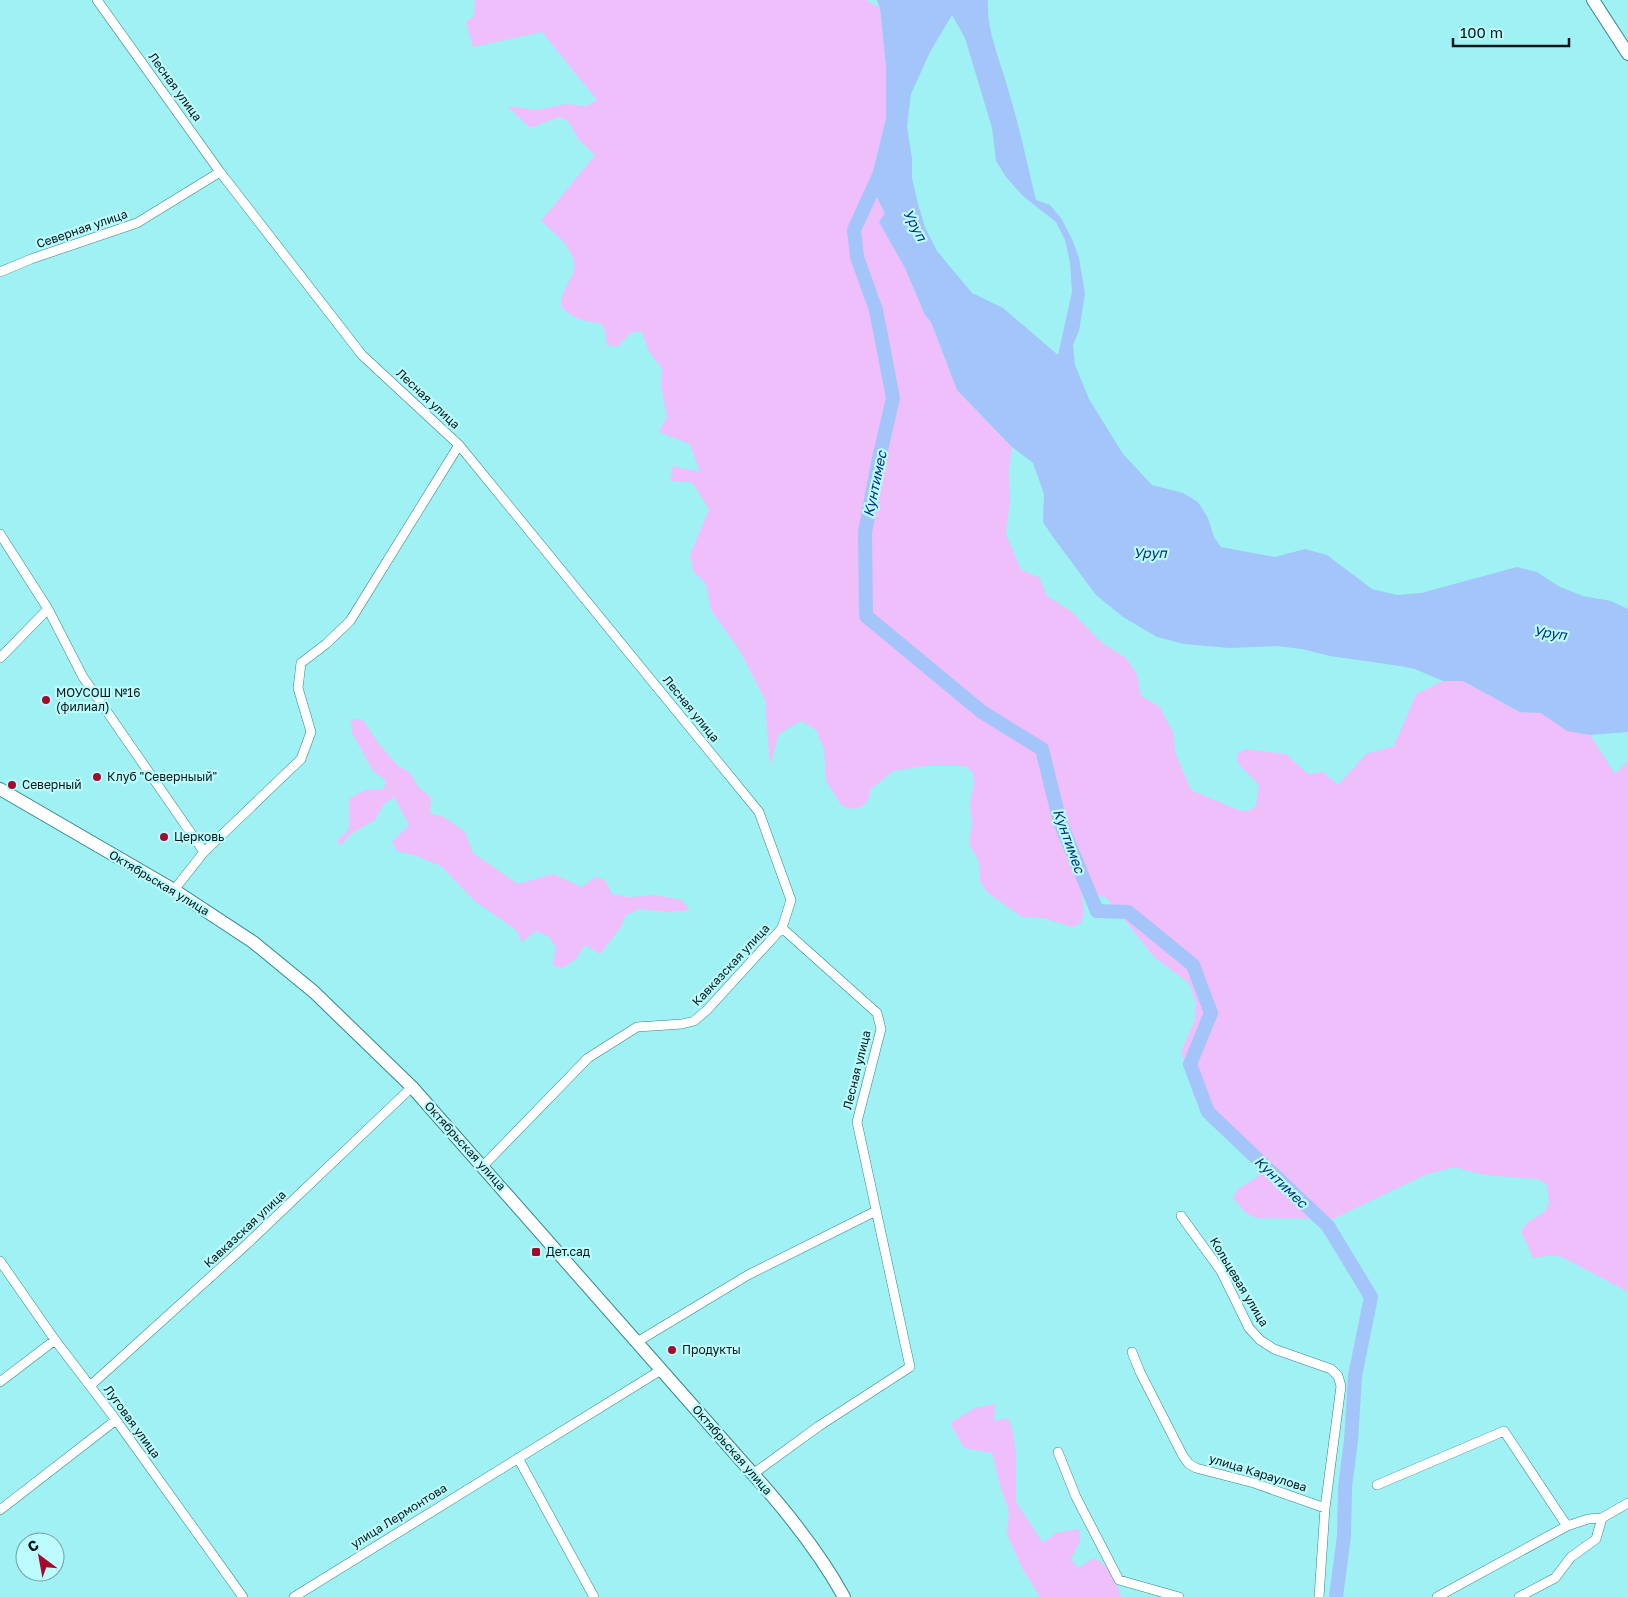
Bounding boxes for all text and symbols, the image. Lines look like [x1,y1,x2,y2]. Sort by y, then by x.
scale bar [1453,15,1569,47]
text: 100 m [1460,23,1503,41]
street label: Лесная улица [145,49,205,124]
street label: Северная улица [34,206,129,251]
water label: Уруп [900,206,932,245]
street label: Лесная улица [394,365,463,432]
water label: Кунтимес [859,448,890,518]
water label: Уруп [1133,544,1168,561]
water label: Уруп [1532,622,1569,643]
street label: Лесная улица [660,672,723,745]
place label: МОУСОШ №16 (филиал) [56,685,140,714]
marker: МОУСОШ №16 (филиал) [40,694,52,706]
place label: Клуб "Северныый" [107,769,217,784]
marker: Клуб "Северныый" [91,771,103,783]
place label: Северный [22,777,82,792]
marker: Северный [6,779,18,791]
water label: Кунтимес [1050,807,1089,876]
place label: Церковь [174,829,224,844]
marker: Церковь [158,831,170,843]
street label: Октябрьская улица [106,847,212,918]
street label: Кавказская улица [689,920,773,1009]
street label: Лесная улица [839,1029,874,1111]
street label: Октябрьская улица [422,1098,509,1193]
water label: Кунтимес [1251,1152,1312,1212]
street label: Кавказская улица [200,1187,289,1271]
street label: Кольцевая улица [1207,1234,1272,1329]
place label: Дет.сад [546,1244,590,1259]
marker: Дет.сад [530,1246,542,1258]
place label: Продукты [682,1342,741,1357]
marker: Продукты [666,1344,678,1356]
street label: Луговая улица [101,1382,164,1461]
street label: Октябрьская улица [689,1402,776,1498]
street label: улица Караулова [1207,1451,1309,1495]
street label: улица Лермонтова [348,1480,450,1551]
north arrow [15,1532,65,1582]
text: С [24,1536,42,1555]

